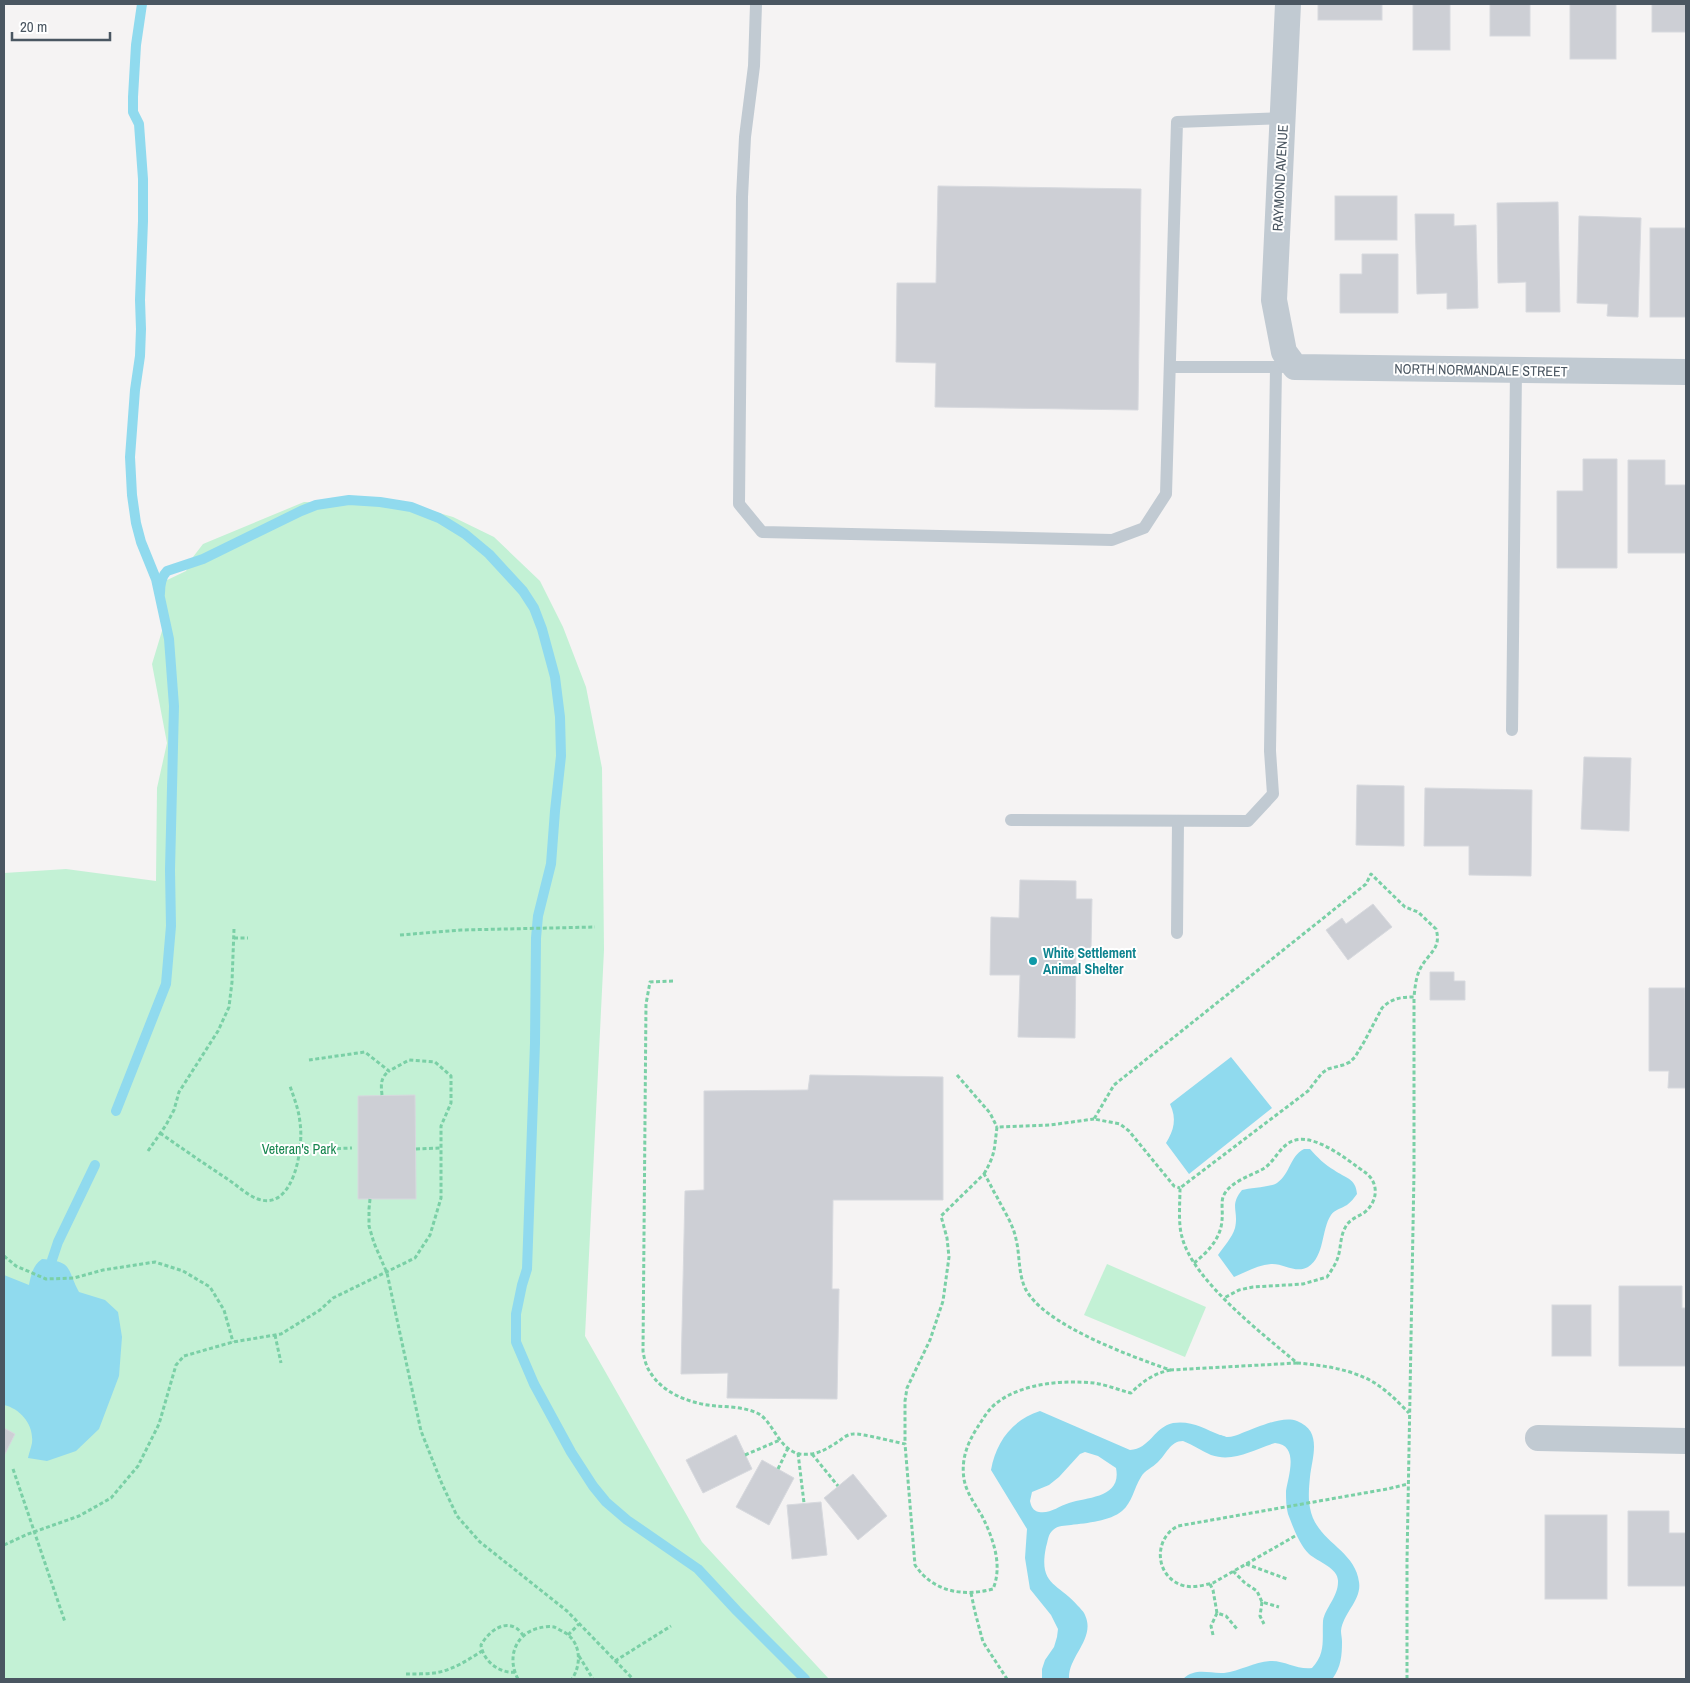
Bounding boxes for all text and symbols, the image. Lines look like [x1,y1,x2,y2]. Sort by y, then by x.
scale bar [12,10,110,42]
text: 20 m [20,16,47,37]
street label: RAYMOND AVENUE [1268,124,1292,232]
street label: NORTH NORMANDALE STREET [1394,359,1568,381]
place label: White Settlement Animal Shelter [1043,944,1136,978]
marker: White Settlement Animal Shelter [1027,955,1039,967]
park label: Veteran's Park [262,1140,336,1158]

